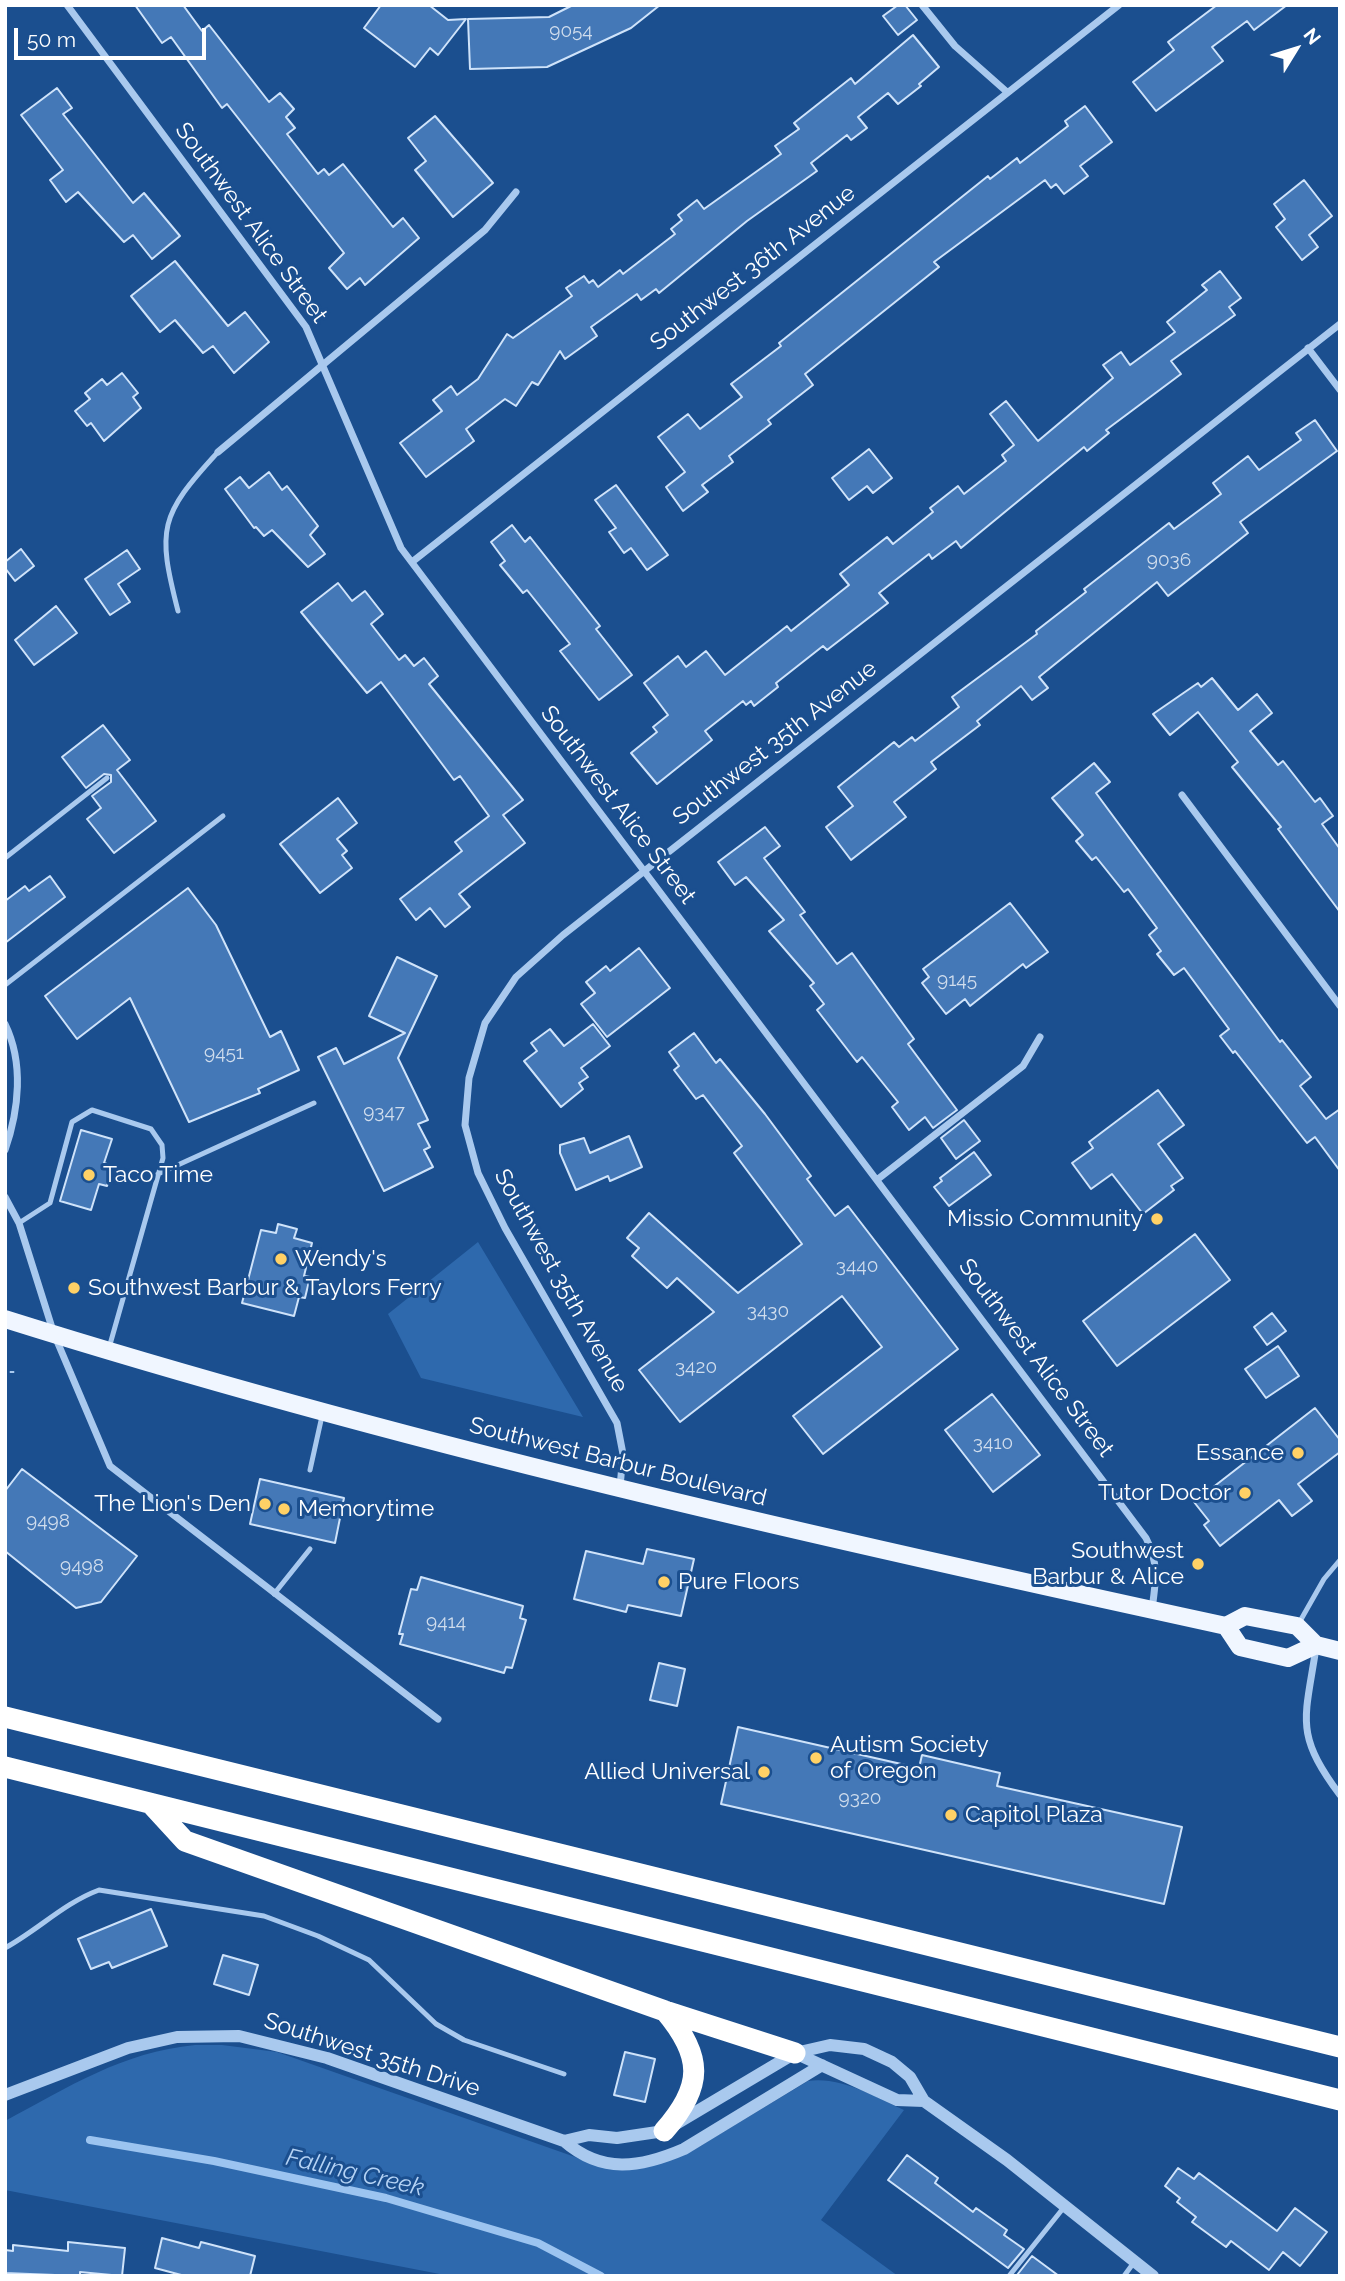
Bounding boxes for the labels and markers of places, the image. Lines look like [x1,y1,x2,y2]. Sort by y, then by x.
place label: Taco Time [103,1161,213,1189]
marker: Taco Time [81,1167,97,1183]
place label: Missio Community [947,1205,1143,1233]
marker: Missio Community [1149,1211,1165,1227]
place label: Wendy's [295,1245,387,1273]
marker: Wendy's [273,1251,289,1267]
place label: Southwest Barbur & Taylors Ferry [88,1274,442,1302]
marker: Southwest Barbur & Taylors Ferry [66,1280,82,1296]
place label: Essance [1196,1439,1284,1467]
marker: Essance [1290,1445,1306,1461]
place label: Tutor Doctor [1098,1479,1231,1507]
marker: Tutor Doctor [1237,1485,1253,1501]
place label: The Lion's Den [94,1490,251,1518]
place label: Memorytime [298,1495,434,1523]
marker: The Lion's Den [257,1496,273,1512]
marker: Memorytime [276,1501,292,1517]
place label: Southwest Barbur & Alice [1032,1537,1184,1591]
marker: Southwest Barbur & Alice [1190,1556,1206,1572]
place label: Pure Floors [678,1568,799,1596]
marker: Pure Floors [656,1574,672,1590]
place label: Autism Society of Oregon [830,1731,989,1785]
marker: Autism Society of Oregon [808,1750,824,1766]
place label: Allied Universal [584,1758,750,1786]
marker: Allied Universal [756,1764,772,1780]
place label: Capitol Plaza [965,1801,1103,1829]
marker: Capitol Plaza [943,1807,959,1823]

